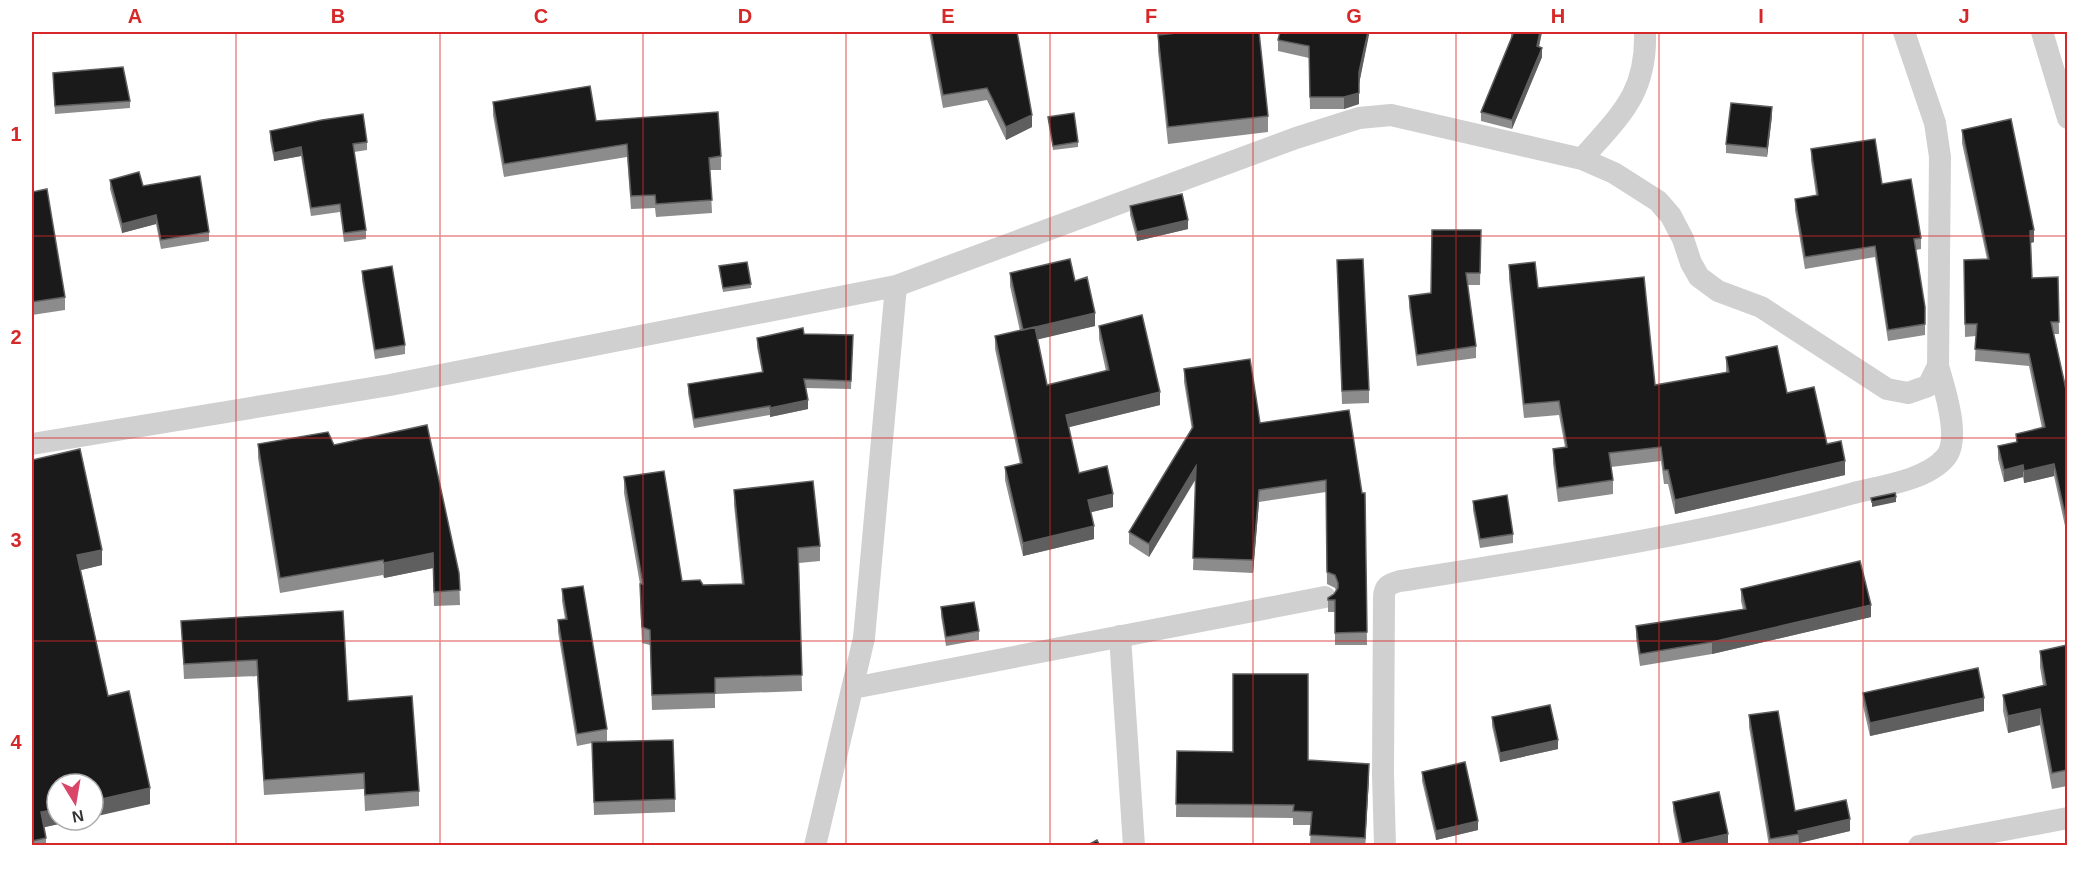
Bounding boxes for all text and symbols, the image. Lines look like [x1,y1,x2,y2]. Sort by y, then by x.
text: A [128,5,142,27]
text: B [331,5,345,27]
text: C [534,5,548,27]
text: D [738,5,752,27]
text: E [941,5,955,27]
text: F [1145,5,1157,27]
text: G [1346,5,1362,27]
text: H [1551,5,1565,27]
text: I [1758,5,1764,27]
text: J [1958,5,1970,27]
text: 1 [10,123,22,145]
text: 2 [10,326,22,348]
text: 3 [10,529,22,551]
text: 4 [10,731,22,753]
north arrow [45,772,105,832]
text: N [70,807,85,826]

